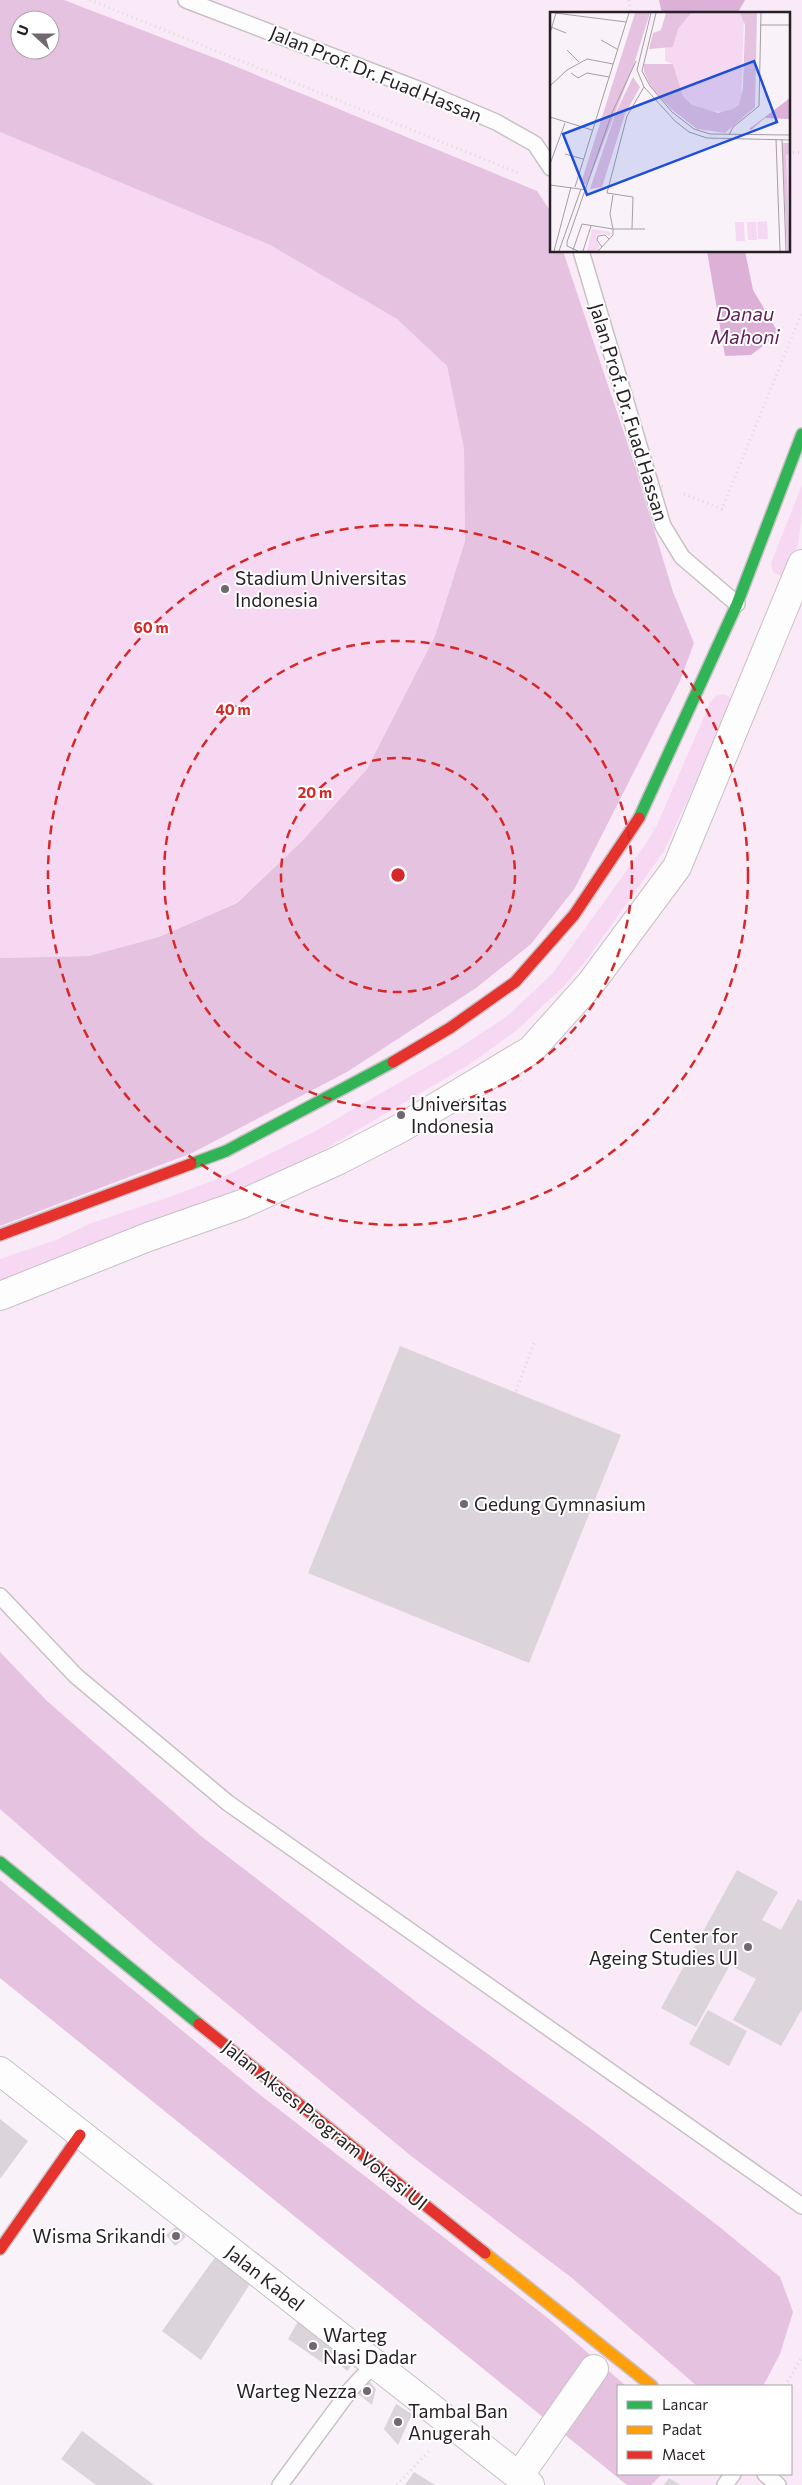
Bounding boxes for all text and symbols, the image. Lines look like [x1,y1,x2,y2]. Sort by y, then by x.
north arrow [10,10,60,60]
inset map [550,12,790,252]
street label: Jalan Prof. Dr. Fuad Hassan [267,20,486,127]
text: U [13,22,32,38]
street label: Jalan Prof. Dr. Fuad Hassan [585,300,674,524]
water label: Danau Mahoni [710,301,781,348]
place label: Stadium Universitas Indonesia [235,566,407,611]
marker: Stadium Universitas Indonesia [219,583,231,595]
text: 60 m [133,618,169,636]
text: 40 m [215,700,251,718]
text: 20 m [298,783,332,801]
centre of rings [389,866,407,884]
place label: Universitas Indonesia [411,1092,507,1137]
marker: Universitas Indonesia [395,1109,407,1121]
place label: Gedung Gymnasium [474,1492,646,1515]
marker: Gedung Gymnasium [458,1498,470,1510]
place label: Center for Ageing Studies UI [589,1924,738,1969]
marker: Center for Ageing Studies UI [742,1941,754,1953]
street label: Jalan Akses Program Vokasi UI [218,2035,432,2214]
place label: Wisma Srikandi [32,2224,166,2247]
marker: Wisma Srikandi [170,2230,182,2242]
street label: Jalan Kabel [221,2240,309,2315]
place label: Warteg Nasi Dadar [323,2323,417,2368]
marker: Warteg Nasi Dadar [307,2340,319,2352]
place label: Warteg Nezza [236,2379,357,2402]
marker: Warteg Nezza [361,2385,373,2397]
legend [617,2385,792,2475]
text: Lancar [662,2395,708,2413]
place label: Tambal Ban Anugerah [408,2399,508,2444]
marker: Tambal Ban Anugerah [392,2416,404,2428]
text: Padat [662,2420,702,2438]
text: Macet [662,2445,705,2463]

